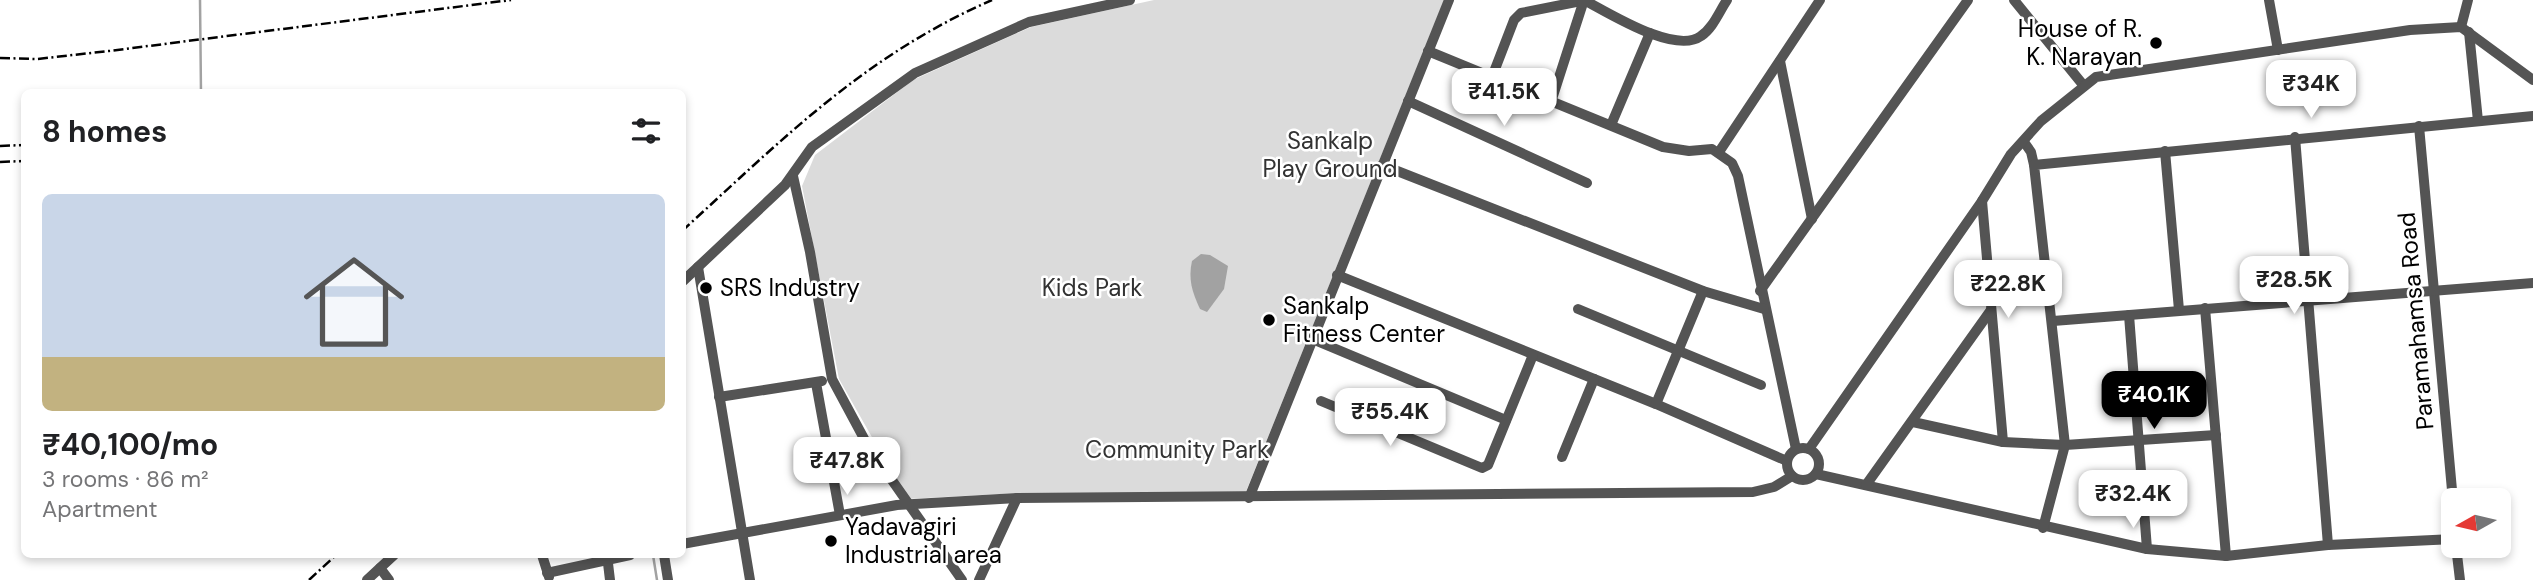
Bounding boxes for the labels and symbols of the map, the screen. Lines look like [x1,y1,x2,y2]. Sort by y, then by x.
place label: House of R. K. Narayan [2018,13,2142,72]
marker: House of R. K. Narayan [2148,35,2164,51]
pin: ₹34K [2270,60,2352,120]
pin: ₹41.5K [1447,68,1561,128]
park label: Sankalp Play Ground [1262,125,1398,184]
street label: Paramahamsa Road [2391,211,2440,431]
pin: ₹28.5K [2237,256,2351,316]
pin: ₹22.8K [1951,260,2065,320]
place label: SRS Industry [720,272,860,303]
park label: Kids Park [1042,272,1142,303]
marker: SRS Industry [698,280,714,296]
place label: Sankalp Fitness Center [1283,290,1445,349]
marker: Sankalp Fitness Center [1261,312,1277,328]
pin: ₹40.1K [2097,372,2211,431]
pin: ₹55.4K [1333,388,1447,448]
park label: Community Park [1085,434,1269,465]
pin: ₹47.8K [790,438,904,497]
pin: ₹32.4K [2076,470,2190,530]
north arrow [2441,488,2511,558]
place label: Yadavagiri Industrial area [845,511,1002,570]
marker: Yadavagiri Industrial area [823,533,839,549]

